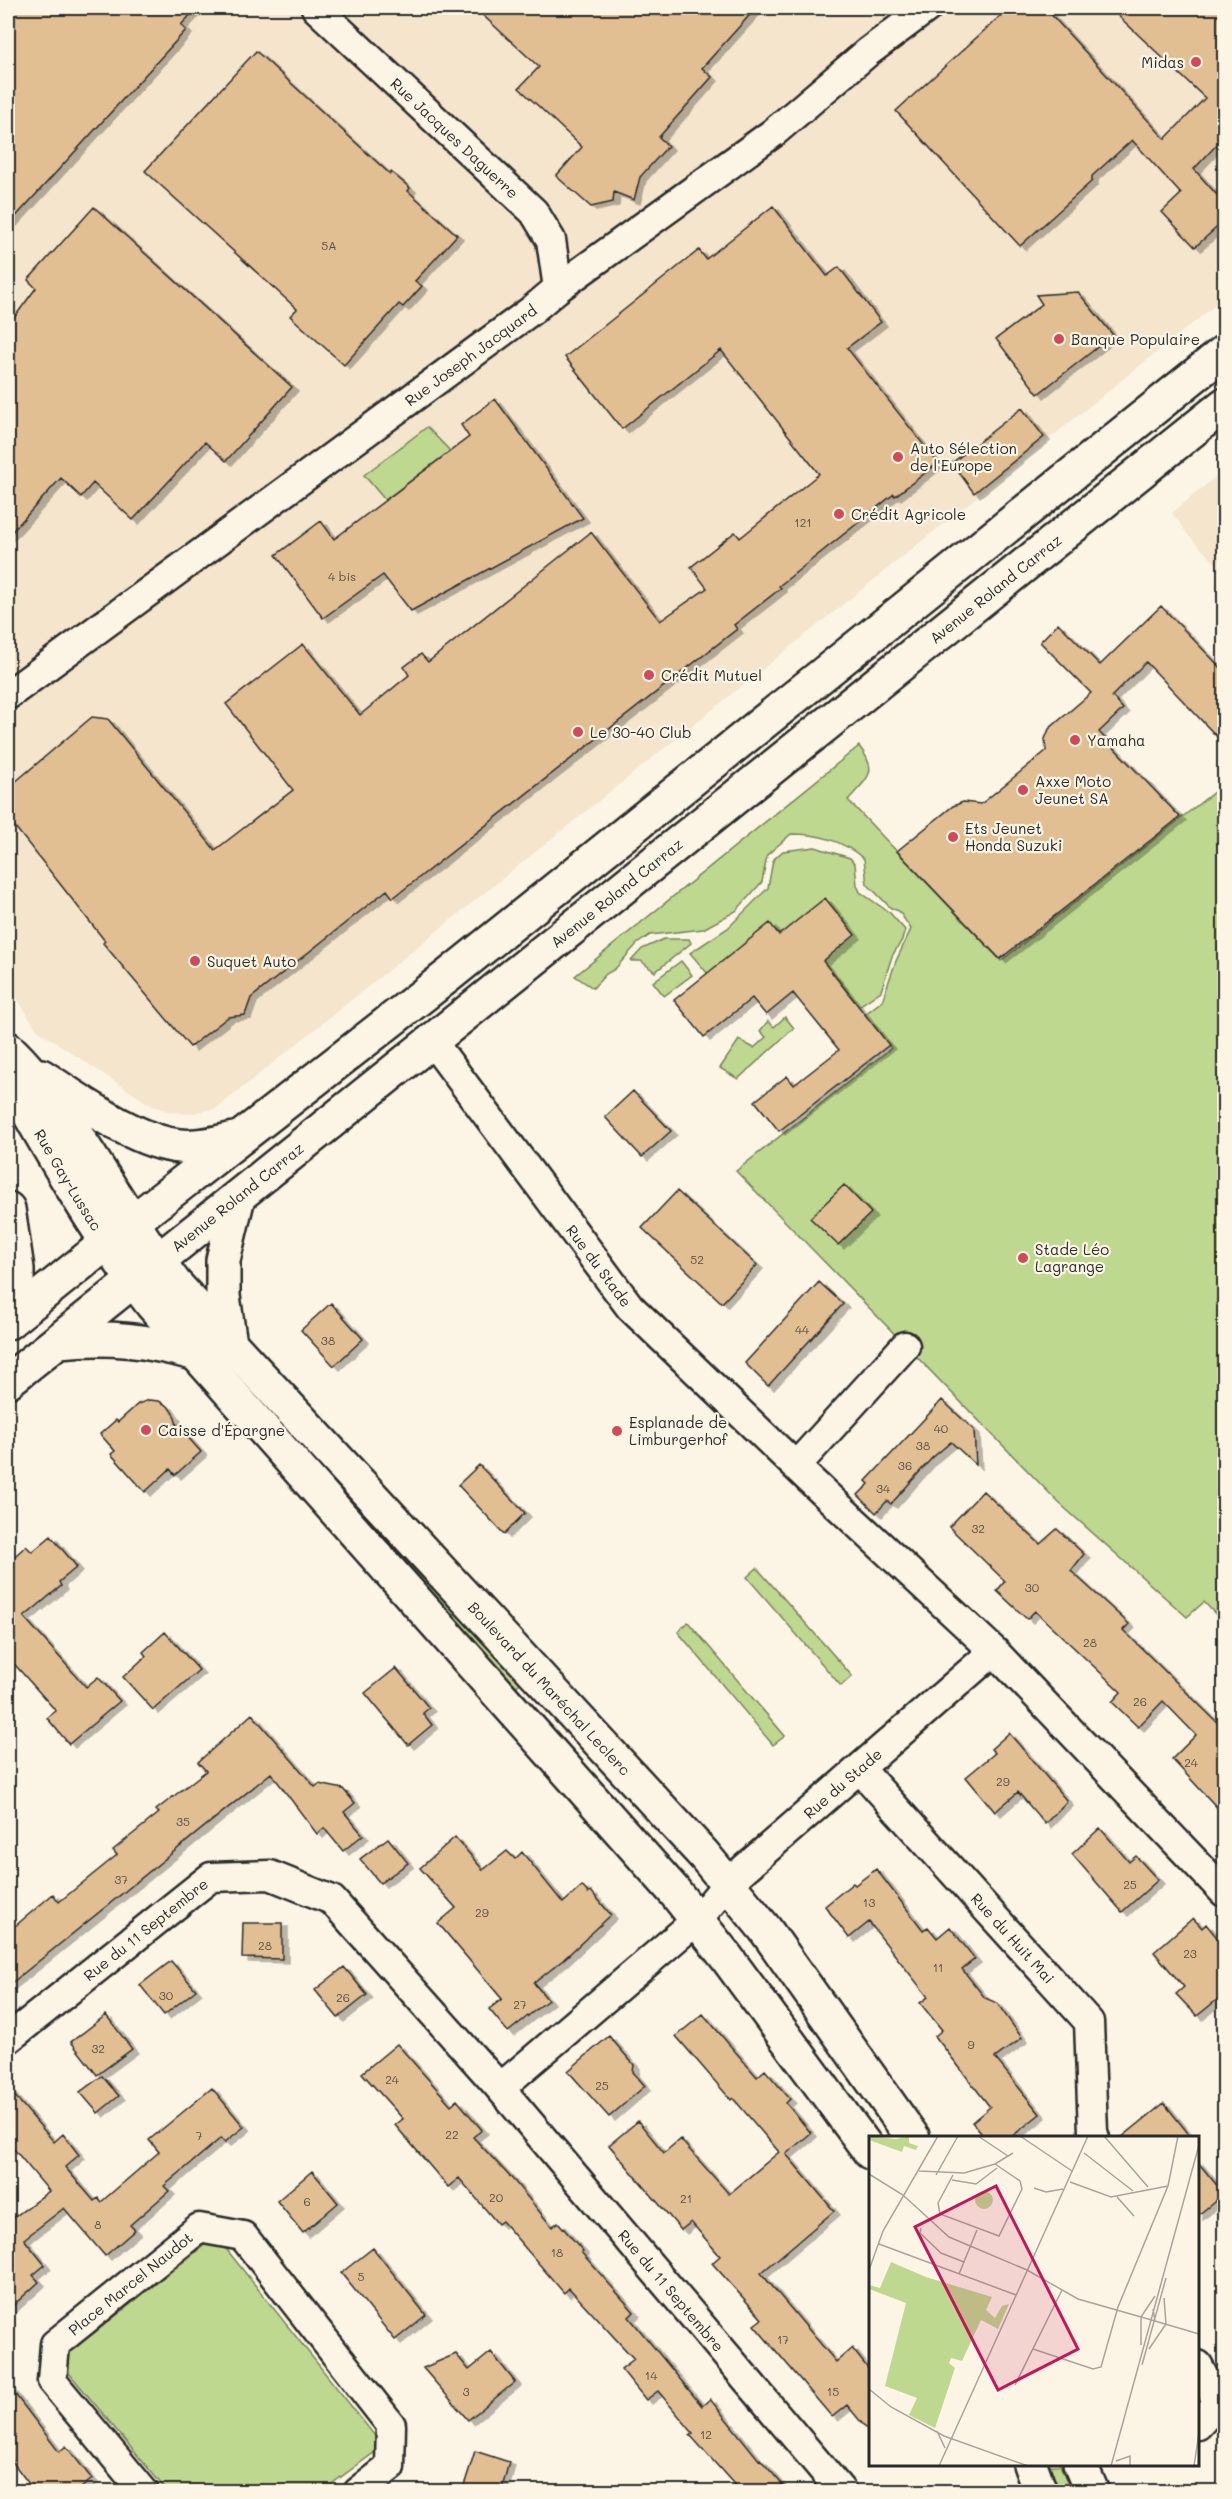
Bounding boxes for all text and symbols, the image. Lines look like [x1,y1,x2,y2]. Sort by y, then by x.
place label: Midas [1141,52,1184,72]
marker: Midas [1189,55,1203,69]
street label: Rue Jacques Daguerre [387,73,523,202]
house number: 5A [321,237,337,253]
street label: Rue Joseph Jacquard [401,300,541,410]
place label: Banque Populaire [1071,329,1200,349]
marker: Banque Populaire [1052,332,1066,346]
place label: Auto Sélection de l'Europe [910,438,1017,475]
marker: Auto Sélection de l'Europe [891,450,905,464]
place label: Crédit Agricole [851,504,966,524]
marker: Crédit Agricole [832,507,846,521]
house number: 121 [794,514,812,530]
street label: Avenue Roland Carraz [925,529,1065,648]
house number: 4 bis [328,568,356,584]
place label: Crédit Mutuel [661,665,762,685]
marker: Crédit Mutuel [642,668,656,682]
place label: Le 30-40 Club [590,722,691,742]
marker: Le 30-40 Club [571,725,585,739]
place label: Yamaha [1087,730,1145,750]
marker: Yamaha [1068,733,1082,747]
place label: Axxe Moto Jeunet SA [1035,771,1111,808]
marker: Axxe Moto Jeunet SA [1016,783,1030,797]
place label: Ets Jeunet Honda Suzuki [965,818,1062,855]
marker: Ets Jeunet Honda Suzuki [946,830,960,844]
street label: Avenue Roland Carraz [546,834,686,952]
place label: Suquet Auto [207,951,296,971]
marker: Suquet Auto [188,954,202,968]
street label: Rue Gay-Lussac [30,1125,107,1235]
street label: Avenue Roland Carraz [167,1138,307,1256]
street label: Rue du Stade [562,1220,636,1311]
place label: Stade Léo Lagrange [1035,1239,1109,1276]
house number: 52 [690,1251,704,1267]
marker: Stade Léo Lagrange [1016,1251,1030,1265]
house number: 44 [795,1321,809,1337]
house number: 38 [321,1332,335,1348]
place label: Esplanade de Limburgerhof [629,1412,729,1449]
place label: Caisse d'Épargne [158,1420,285,1440]
house number: 40 [934,1420,949,1436]
marker: Caisse d'Épargne [139,1423,153,1437]
marker: Esplanade de Limburgerhof [610,1424,624,1438]
house number: 38 [916,1437,930,1453]
house number: 36 [898,1457,912,1473]
house number: 34 [876,1480,890,1496]
house number: 32 [971,1520,985,1536]
house number: 30 [1025,1579,1040,1595]
street label: Boulevard du Maréchal Leclerc [464,1597,635,1780]
house number: 28 [1083,1634,1097,1650]
house number: 26 [1133,1693,1147,1709]
street label: Rue du Stade [799,1744,886,1823]
house number: 24 [1184,1754,1198,1770]
house number: 29 [996,1773,1010,1789]
house number: 35 [176,1813,190,1829]
house number: 37 [114,1871,128,1887]
street label: Rue du 11 Septembre [79,1873,212,1985]
house number: 25 [1123,1876,1137,1892]
street label: Rue du Huit Mai [967,1889,1059,1988]
house number: 13 [863,1894,875,1910]
house number: 29 [475,1904,489,1920]
house number: 28 [258,1937,272,1953]
house number: 23 [1183,1945,1197,1961]
house number: 11 [933,1959,943,1975]
house number: 30 [159,1987,174,2003]
house number: 26 [336,1989,350,2005]
house number: 27 [513,1996,527,2012]
house number: 9 [967,2036,975,2052]
house number: 32 [91,2040,105,2056]
house number: 24 [385,2071,399,2087]
house number: 25 [595,2077,609,2093]
house number: 22 [445,2126,459,2142]
house number: 7 [196,2127,203,2143]
inset map [869,2136,1199,2466]
house number: 20 [489,2189,504,2205]
house number: 21 [680,2190,692,2206]
house number: 6 [303,2193,311,2209]
house number: 8 [94,2216,102,2232]
street label: Rue du 11 Septembre [614,2225,729,2356]
street label: Place Marcel Naudot [64,2227,197,2340]
house number: 18 [551,2244,563,2260]
house number: 5 [358,2268,365,2284]
house number: 17 [777,2331,789,2347]
house number: 14 [645,2367,657,2383]
house number: 3 [462,2383,470,2399]
house number: 15 [827,2383,839,2399]
house number: 12 [700,2426,712,2442]

